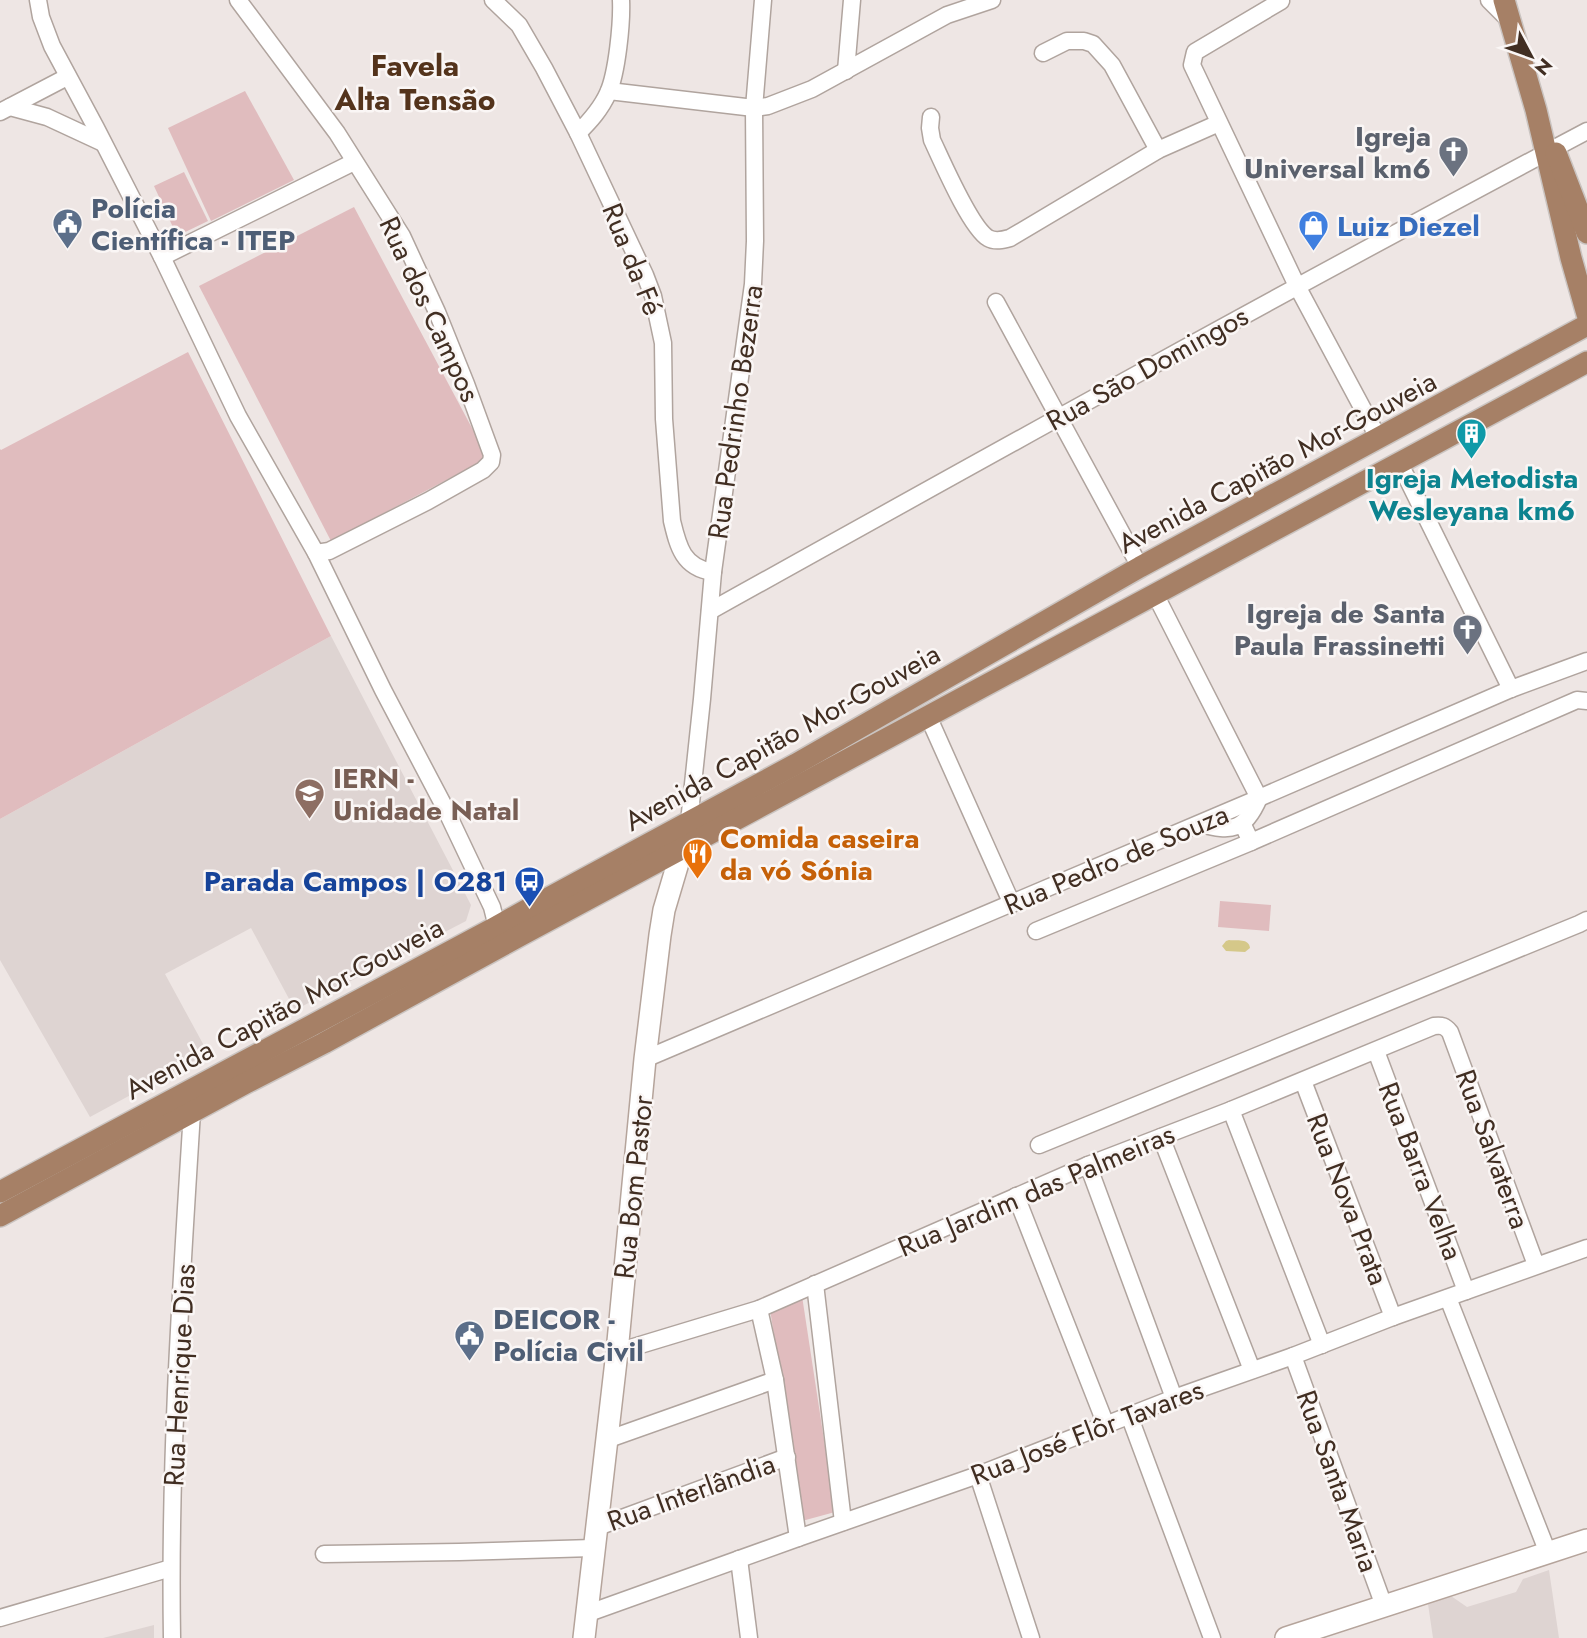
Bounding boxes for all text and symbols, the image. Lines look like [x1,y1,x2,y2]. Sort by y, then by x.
north arrow [1496,21,1566,91]
district label: Favela Alta Tensão [334,44,495,121]
text: N [1528,52,1559,81]
place label: Igreja Universal km6 [1244,116,1431,189]
church icon: Igreja Universal km6 [1437,135,1471,179]
place label: Polícia Científica - ITEP [91,188,295,261]
street label: Rua da Fé [591,197,674,321]
place label: Luiz Diezel [1337,206,1480,247]
public building icon: Polícia Científica - ITEP [51,207,85,251]
shop icon: Luiz Diezel [1297,209,1331,253]
street label: Rua dos Campos [369,210,490,409]
street label: Rua Pedrinho Bezerra [697,282,774,542]
street label: Rua São Domingos [1039,296,1256,441]
street label: Avenida Capitão Mor-Gouveia [1111,361,1444,564]
building icon: Igreja Metodista Wesleyana km6 [1455,417,1489,461]
place label: Igreja Metodista Wesleyana km6 [1366,458,1578,531]
place label: Igreja de Santa Paula Frassinetti [1234,593,1445,666]
church icon: Igreja de Santa Paula Frassinetti [1451,612,1485,656]
street label: Avenida Capitão Mor-Gouveia [617,633,948,841]
place label: IERN - Unidade Natal [333,758,519,831]
school or university icon: IERN - Unidade Natal [293,777,327,821]
street label: Rua Pedro de Souza [998,794,1235,925]
place label: Comida caseira da vó Sónia [720,818,920,891]
restaurant icon: Comida caseira da vó Sónia [680,837,714,881]
place label: Parada Campos | O281 [204,861,507,902]
bus stop icon: Parada Campos | O281 [513,864,547,908]
street label: Avenida Capitão Mor-Gouveia [118,907,451,1110]
street label: Rua Salvaterra [1445,1064,1540,1235]
street label: Rua Barra Velha [1368,1076,1473,1266]
street label: Rua Bom Pastor [603,1093,664,1281]
street label: Rua Nova Prata [1296,1107,1399,1291]
street label: Rua Jardim das Palmeiras [892,1114,1181,1267]
street label: Rua Henrique Dias [153,1263,206,1487]
place label: DEICOR - Polícia Civil [493,1299,644,1372]
public building icon: DEICOR - Polícia Civil [453,1318,487,1362]
street label: Rua José Flôr Tavares [965,1369,1210,1496]
street label: Rua Santa Maria [1286,1384,1389,1578]
street label: Rua Interlândia [601,1443,781,1542]

